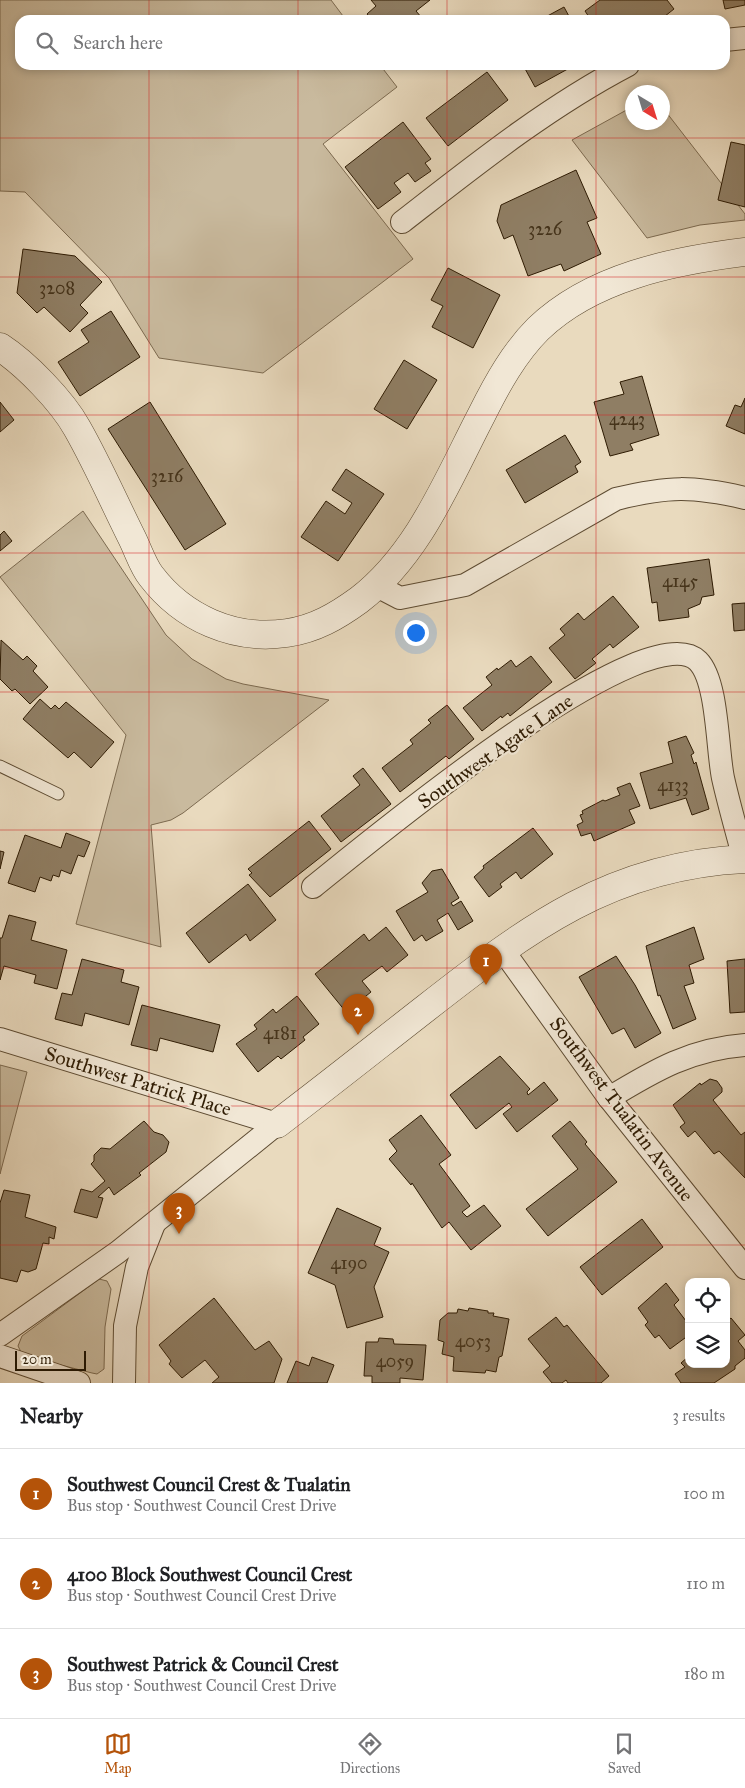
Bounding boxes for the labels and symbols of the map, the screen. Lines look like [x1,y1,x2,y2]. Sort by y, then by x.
north arrow [625,85,670,130]
house number: 3226 [528,218,563,240]
house number: 3208 [39,277,75,299]
house number: 4243 [609,408,645,430]
house number: 3216 [151,465,184,487]
house number: 4145 [662,570,698,592]
your location [403,620,429,646]
street label: Southwest Agate Lane [413,688,578,814]
house number: 4133 [657,774,689,796]
pin: 1 [470,944,502,985]
pin: 2 [342,994,374,1035]
street label: Southwest Tualatin Avenue [545,1012,699,1206]
house number: 4181 [263,1022,297,1044]
street label: Southwest Patrick Place [42,1041,234,1121]
pin: 3 [163,1193,195,1234]
house number: 4190 [330,1252,368,1274]
house number: 4053 [455,1330,491,1352]
scale bar [15,1348,86,1371]
house number: 4059 [376,1350,414,1372]

